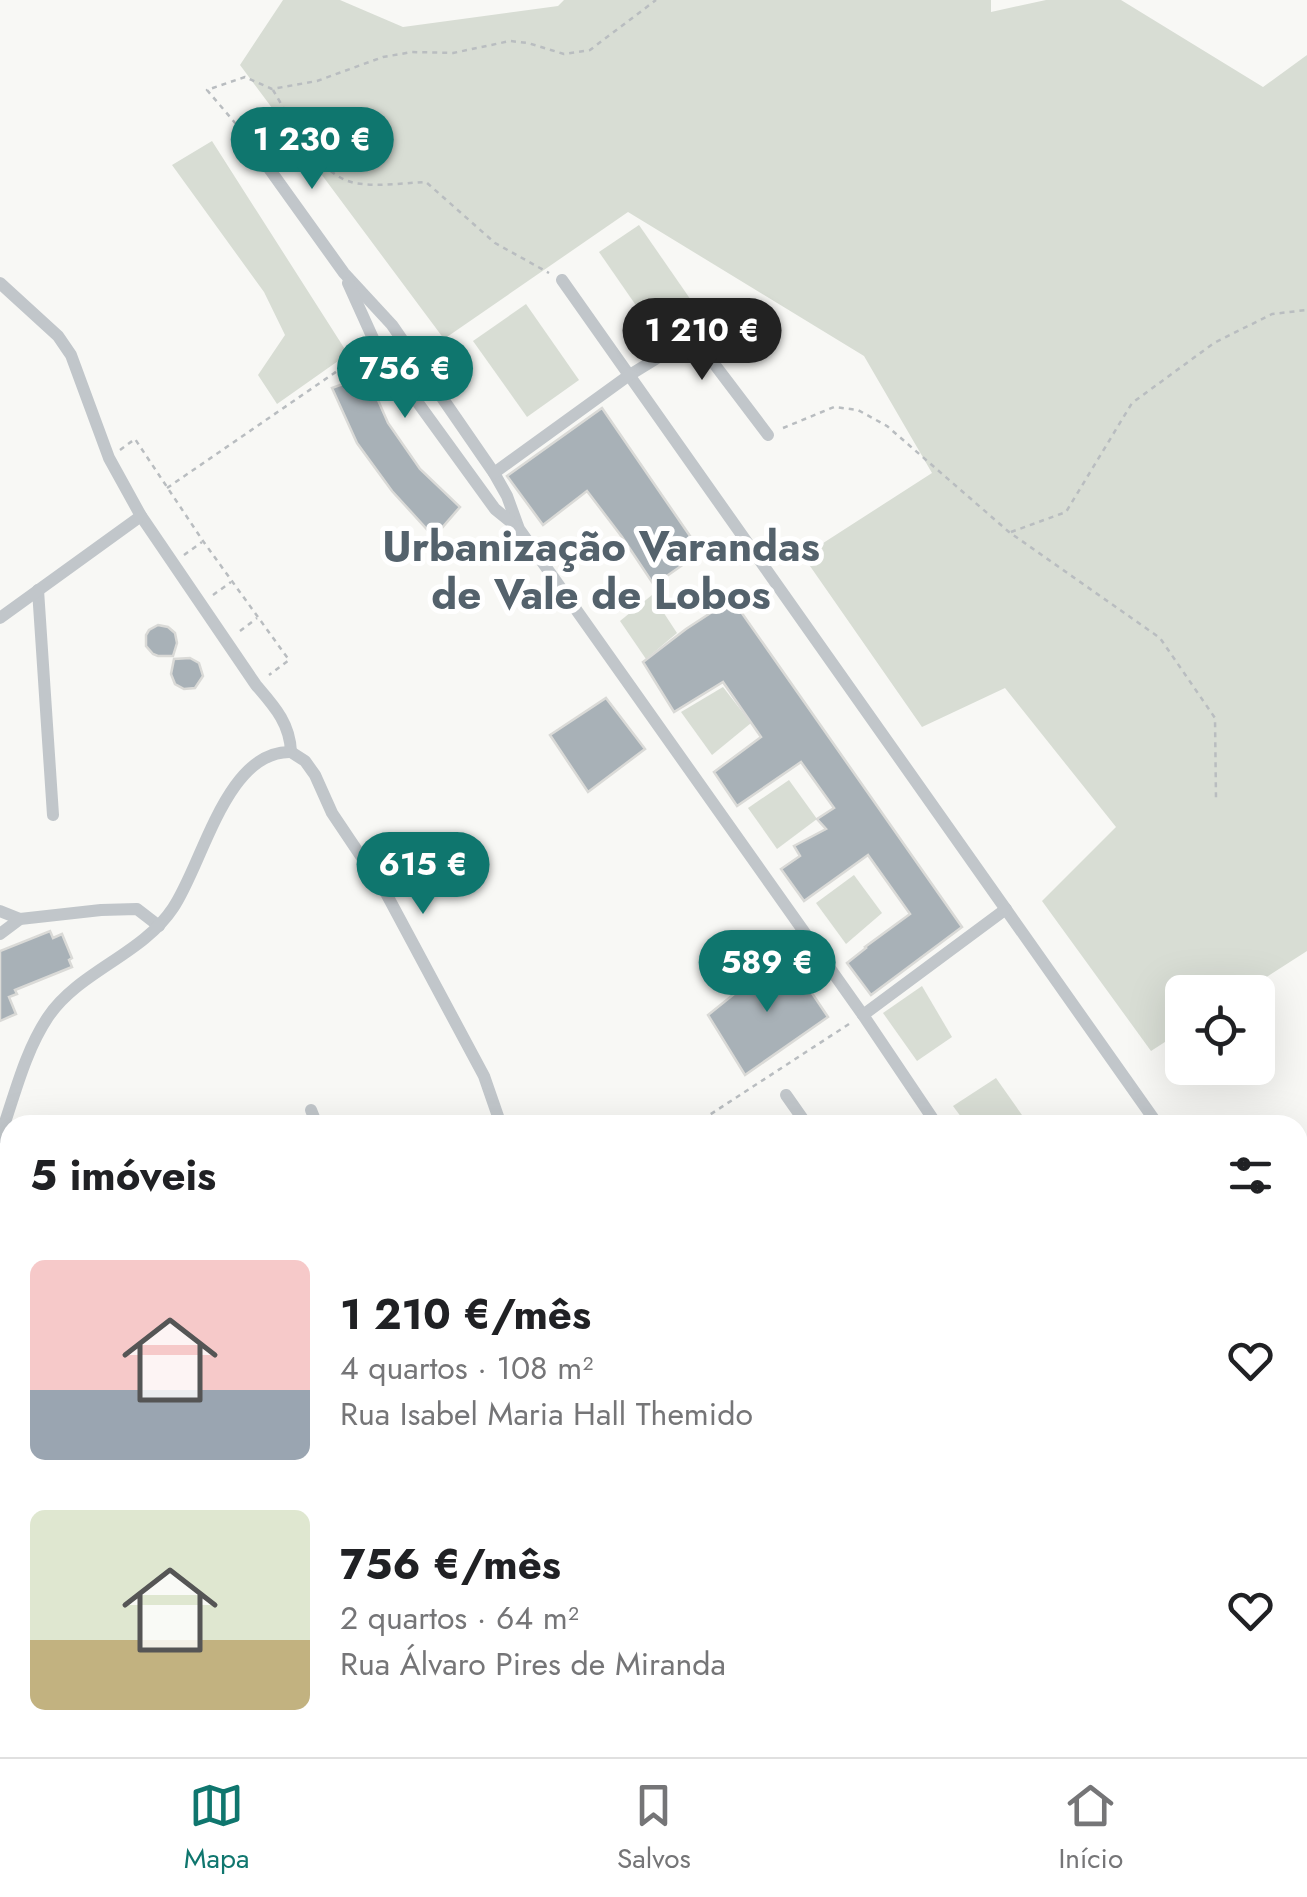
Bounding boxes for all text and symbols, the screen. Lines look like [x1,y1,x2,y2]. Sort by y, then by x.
pin: 1 230 € [220,107,404,192]
text: 1 230 € [253,116,371,162]
pin: 1 210 € [610,298,794,383]
text: 1 210 € [645,307,759,353]
pin: 756 € [335,336,475,421]
text: 756 € [359,345,451,391]
district label: Urbanização Varandas de Vale de Lobos [382,516,820,625]
pin: 615 € [353,832,493,917]
text: 615 € [379,841,467,887]
pin: 589 € [697,930,837,1015]
text: 589 € [721,939,813,985]
map controls [1165,975,1275,1085]
button: locate [1165,975,1275,1085]
text: 5 imóveis [30,1145,216,1206]
icon: filters [1223,1148,1278,1203]
text: 1 210 €/mês [340,1284,591,1345]
icon: home [110,1300,230,1420]
icon: heart [1223,1333,1278,1388]
text: 4 quartos · 108 m² [340,1345,593,1391]
text: Rua Isabel Maria Hall Themido [340,1391,753,1437]
text: 756 €/mês [340,1534,561,1595]
icon: home [110,1550,230,1670]
icon: heart [1223,1583,1278,1638]
text: 2 quartos · 64 m² [340,1595,579,1641]
text: Rua Álvaro Pires de Miranda [340,1641,726,1687]
tab: Mapa [184,1778,249,1879]
tab: Salvos [617,1778,691,1879]
tab: Início [1058,1778,1123,1879]

